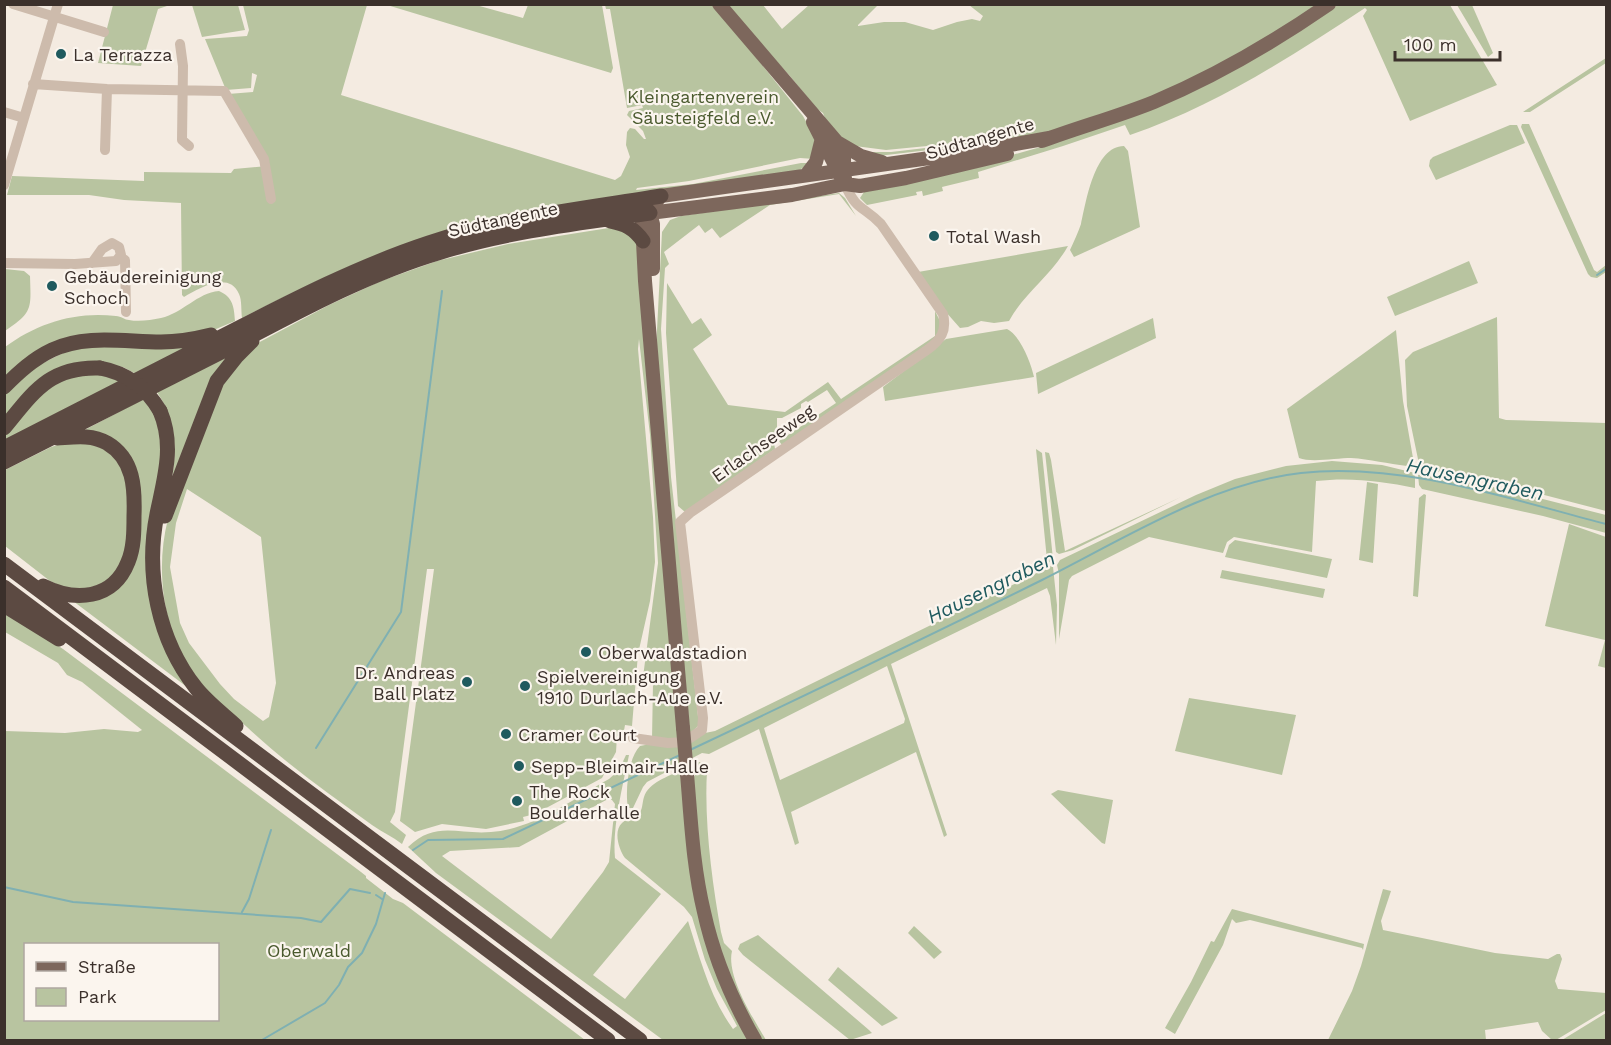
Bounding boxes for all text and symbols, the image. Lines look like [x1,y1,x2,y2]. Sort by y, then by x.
scale bar [1395,24,1500,62]
text: 100 m [1404,34,1457,55]
place label: La Terrazza [73,44,173,65]
marker: La Terrazza [54,47,68,61]
park label: Kleingartenverein Säusteigfeld e.V. [627,86,779,128]
street label: Südtangente [923,113,1037,163]
street label: Südtangente [446,197,560,241]
place label: Total Wash [946,226,1041,247]
marker: Total Wash [927,229,941,243]
place label: Gebäudereinigung Schoch [64,266,222,308]
marker: Gebäudereinigung Schoch [45,279,59,293]
street label: Erlachseeweg [708,400,819,486]
water label: Hausengraben [1404,453,1546,505]
water label: Hausengraben [923,546,1059,628]
place label: Oberwaldstadion [598,642,747,663]
marker: Oberwaldstadion [579,645,593,659]
place label: Dr. Andreas Ball Platz [355,662,455,704]
place label: Spielvereinigung 1910 Durlach-Aue e.V. [537,666,723,708]
marker: Dr. Andreas Ball Platz [460,675,474,689]
marker: Spielvereinigung 1910 Durlach-Aue e.V. [518,679,532,693]
place label: Cramer Court [518,724,637,745]
marker: Cramer Court [499,727,513,741]
place label: Sepp-Bleimair-Halle [531,756,709,777]
marker: Sepp-Bleimair-Halle [512,759,526,773]
place label: The Rock Boulderhalle [529,781,640,823]
marker: The Rock Boulderhalle [510,794,524,808]
park label: Oberwald [267,940,351,961]
legend [24,943,219,1021]
text: Straße [78,956,136,977]
text: Park [78,986,117,1007]

